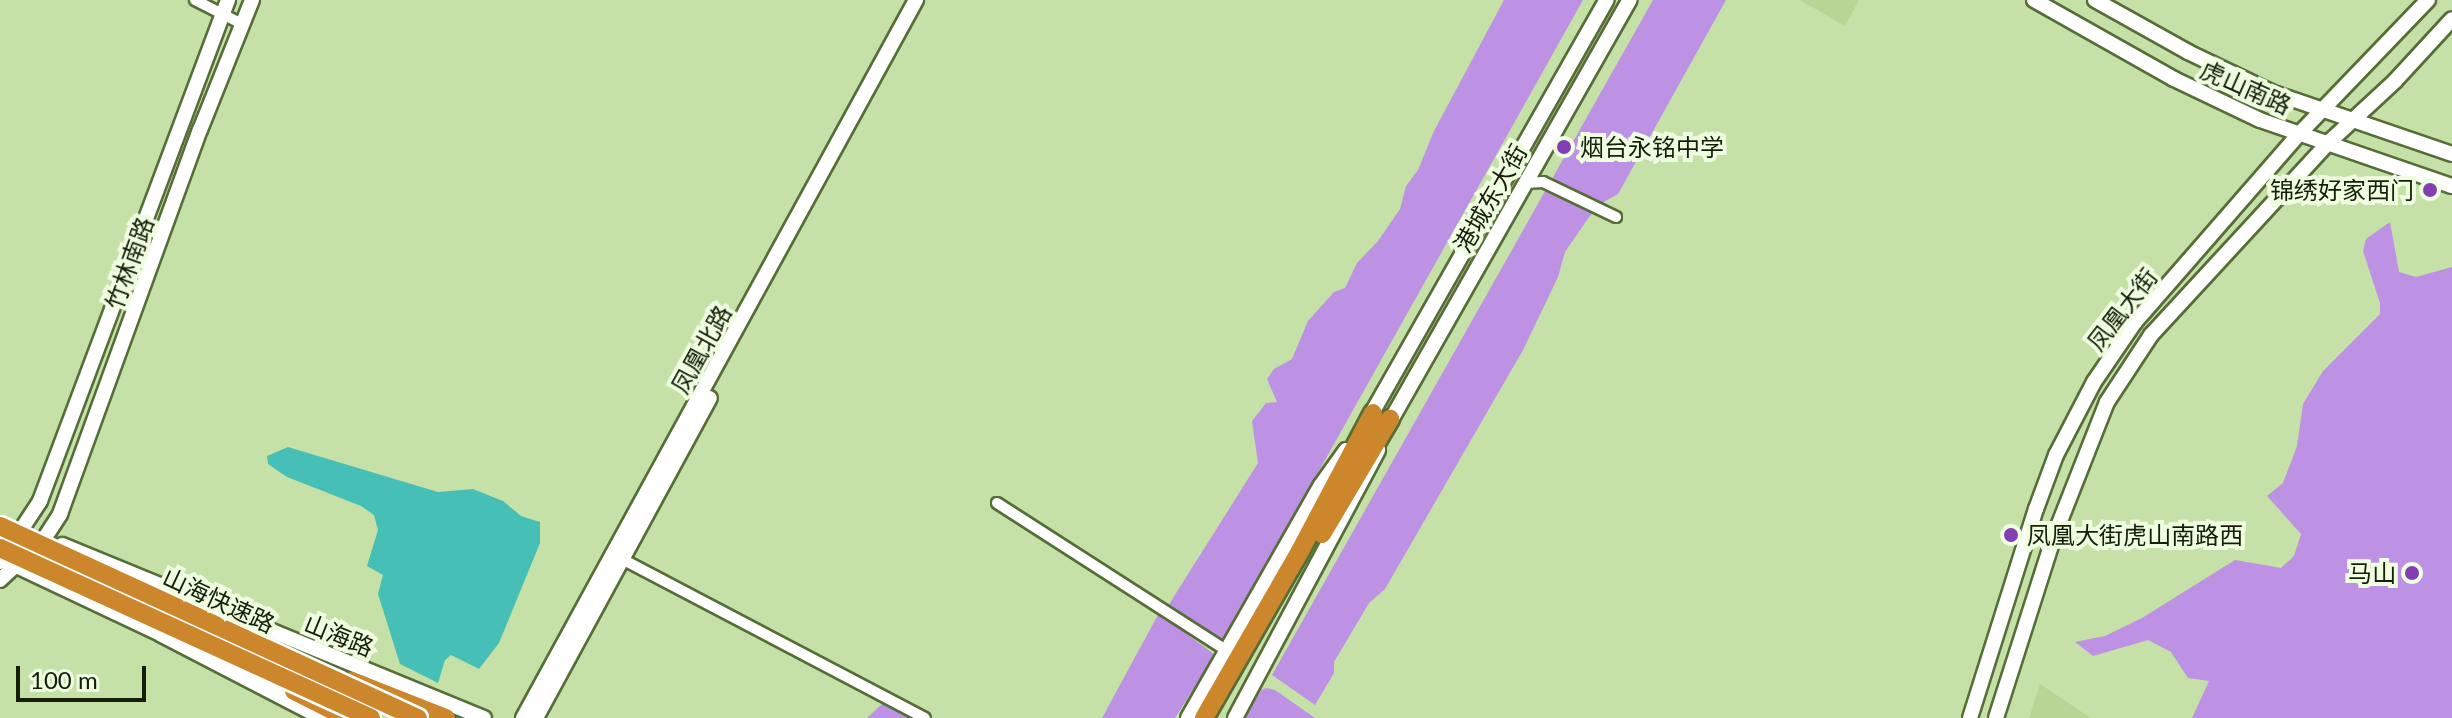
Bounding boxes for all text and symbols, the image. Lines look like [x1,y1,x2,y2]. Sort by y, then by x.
street label: 虎山南路 [2196,54,2296,120]
place label: 烟台永铭中学 [1580,133,1724,161]
marker: 烟台永铭中学 [1555,138,1573,156]
street label: 港城东大街 [1448,139,1532,257]
place label: 锦绣好家西门 [2270,176,2414,204]
marker: 锦绣好家西门 [2421,181,2439,199]
street label: 竹林南路 [99,213,159,313]
street label: 凤凰大街 [2081,262,2163,356]
street label: 凤凰北路 [665,300,737,398]
place label: 凤凰大街虎山南路西 [2027,521,2243,549]
marker: 凤凰大街虎山南路西 [2002,526,2020,544]
place label: 马山 [2348,559,2396,587]
street label: 山海快速路 [159,562,279,638]
marker: 马山 [2403,564,2421,582]
street label: 山海路 [300,608,378,662]
scale bar [20,650,150,700]
text: 100 m [30,665,98,694]

